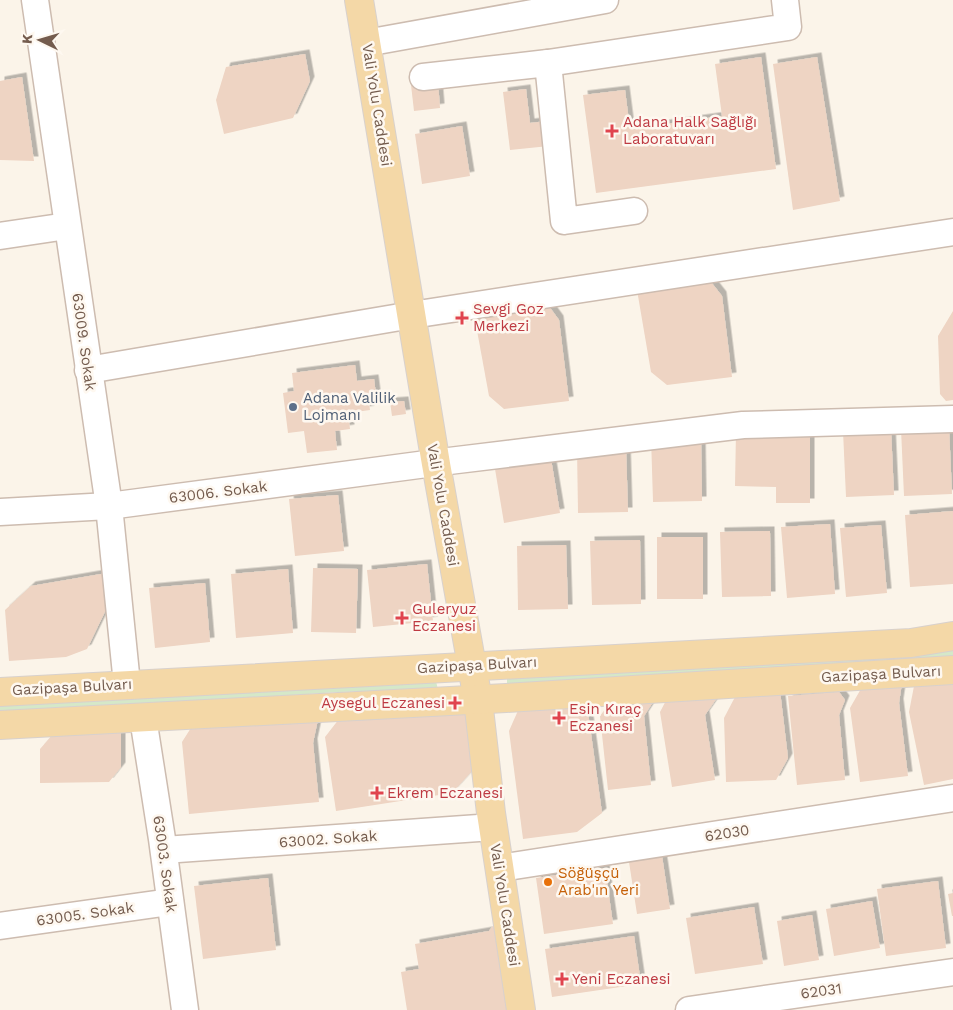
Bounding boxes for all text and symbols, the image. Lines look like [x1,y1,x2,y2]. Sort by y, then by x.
north arrow [15,15,65,65]
text: K [19,33,35,44]
street label: Vali Yolu Caddesi [358,42,396,168]
place label: Adana Halk Sağlığı Laboratuvarı [623,113,757,148]
marker: Adana Halk Sağlığı Laboratuvarı [605,124,619,138]
street label: 63009. Sokak [68,292,100,393]
place label: Sevgi Goz Merkezi [473,300,544,335]
marker: Sevgi Goz Merkezi [455,311,469,325]
place label: Adana Valilik Lojmanı [303,389,396,424]
marker: Adana Valilik Lojmanı [287,401,299,413]
street label: Vali Yolu Caddesi [423,442,463,568]
street label: 63006. Sokak [168,477,269,507]
place label: Guleryuz Eczanesi [412,600,477,635]
marker: Guleryuz Eczanesi [396,612,408,624]
street label: Gazipaşa Bulvarı [417,653,537,677]
street label: Gazipaşa Bulvarı [821,662,941,686]
street label: Gazipaşa Bulvarı [12,675,132,699]
place label: Aysegul Eczanesi [321,694,445,712]
marker: Aysegul Eczanesi [449,697,461,709]
place label: Esin Kıraç Eczanesi [569,700,642,735]
marker: Esin Kıraç Eczanesi [553,712,565,724]
place label: Ekrem Eczanesi [387,784,503,802]
marker: Ekrem Eczanesi [371,787,383,799]
street label: 63003. Sokak [149,814,181,914]
street label: 62030 [703,821,751,845]
street label: 63002. Sokak [278,827,378,851]
street label: Vali Yolu Caddesi [486,842,524,968]
place label: Söğüşçü Arab'ın Yeri [558,864,639,899]
marker: Söğüşçü Arab'ın Yeri [542,876,554,888]
street label: 63005. Sokak [35,898,135,930]
place label: Yeni Eczanesi [572,970,671,988]
marker: Yeni Eczanesi [556,973,568,985]
street label: 62031 [799,979,843,1003]

